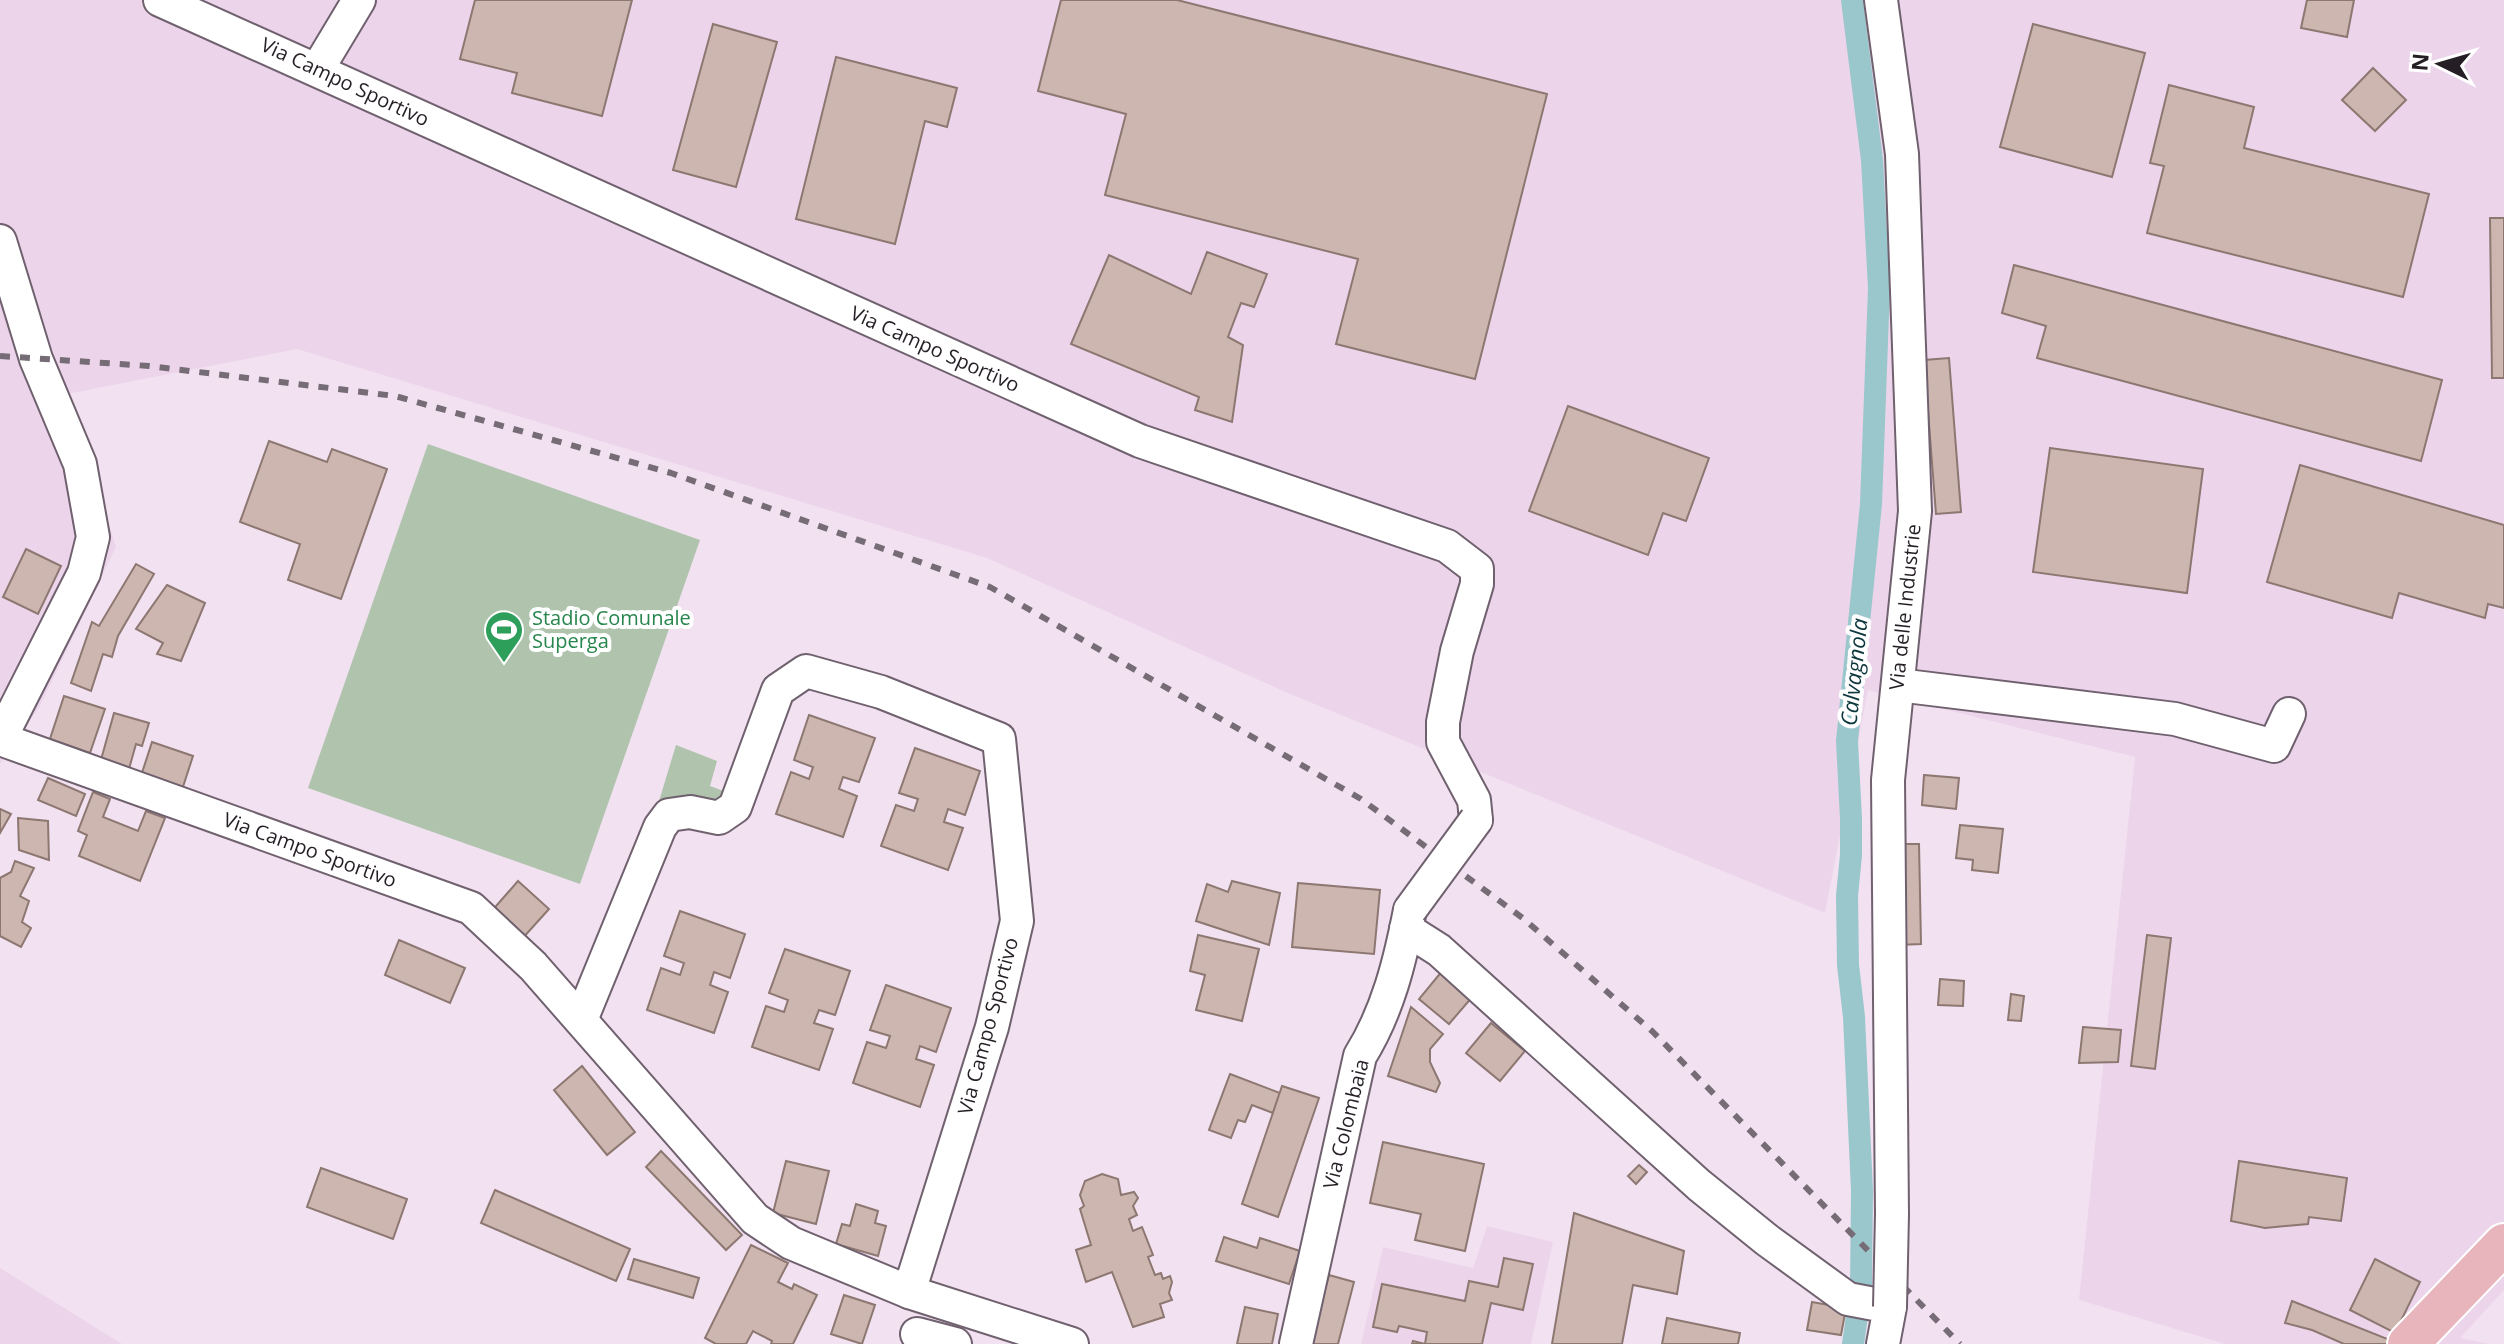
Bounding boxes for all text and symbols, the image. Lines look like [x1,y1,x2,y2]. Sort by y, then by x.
north arrow [2400,24,2480,104]
street label: Via Campo Sportivo [257,31,434,132]
text: N [2403,52,2435,72]
street label: Via Campo Sportivo [846,299,1024,398]
street label: Via delle Industrie [1882,523,1927,691]
place label: Stadio Comunale Superga [532,604,691,654]
sports icon: Stadio Comunale Superga [483,609,525,664]
water label: Calvagnola [1832,617,1874,727]
street label: Via Campo Sportivo [220,806,401,893]
street label: Via Campo Sportivo [951,934,1024,1118]
street label: Via Colombaia [1316,1056,1375,1192]

